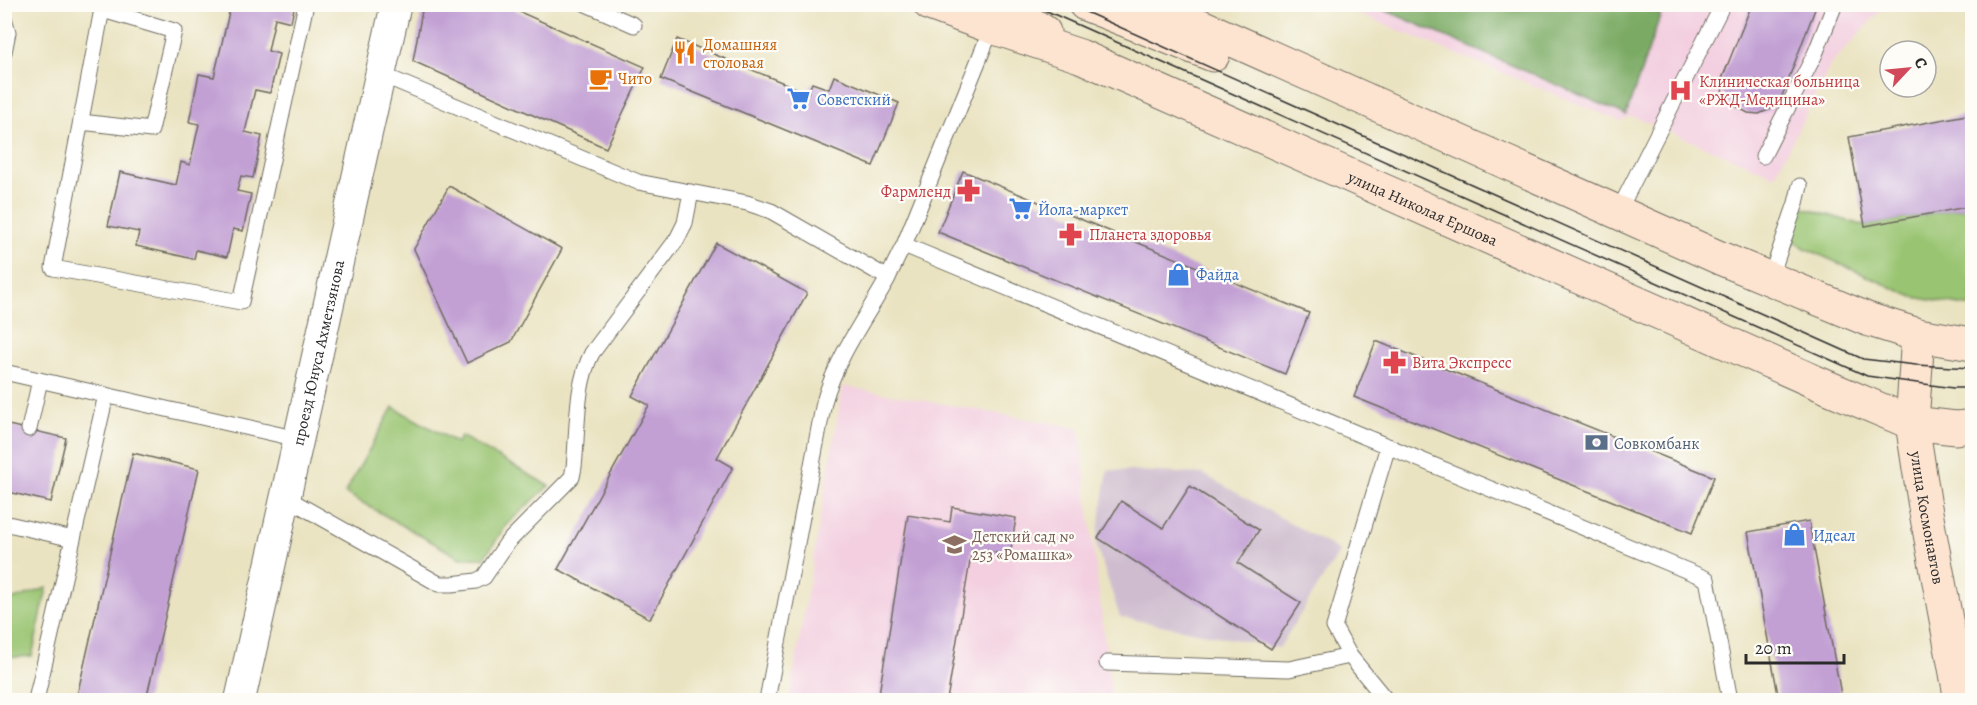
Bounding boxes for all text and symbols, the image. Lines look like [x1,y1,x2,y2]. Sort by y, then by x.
place label: Домашняя столовая [703,34,778,74]
north arrow [1878,39,1938,99]
restaurant icon: Домашняя столовая [672,40,698,66]
text: С [1909,54,1933,72]
cafe icon: Чито [587,65,613,91]
place label: Чито [618,68,652,90]
place label: Клиническая больница «РЖД-Медицина» [1699,71,1860,111]
hospital icon: Клиническая больница «РЖД-Медицина» [1668,77,1694,103]
supermarket icon: Советский [786,86,812,112]
place label: Советский [817,89,891,111]
street label: улица Николая Ершова [1343,166,1502,252]
pharmacy icon: Фармленд [956,178,982,204]
place label: Фармленд [881,181,951,203]
supermarket icon: Йола-маркет [1007,196,1033,222]
place label: Йола-маркет [1038,199,1128,221]
pharmacy icon: Планета здоровья [1058,221,1084,247]
place label: Планета здоровья [1089,224,1212,246]
street label: проезд Юнуса Ахметзянова [287,257,350,448]
shop icon: Файда [1165,261,1191,287]
place label: Файда [1196,264,1240,286]
pharmacy icon: Вита Экспресс [1381,349,1407,375]
place label: Вита Экспресс [1412,352,1512,374]
bank icon: Совкомбанк [1583,430,1609,456]
place label: Совкомбанк [1614,433,1700,455]
street label: улица Космонавтов [1904,449,1949,586]
shop icon: Идеал [1782,522,1808,548]
place label: Идеал [1813,525,1856,547]
place label: Детский сад № 253 «Ромашка» [972,526,1074,566]
school or university icon: Детский сад № 253 «Ромашка» [941,532,967,558]
scale bar [1746,627,1844,665]
text: 20 m [1755,636,1792,660]

